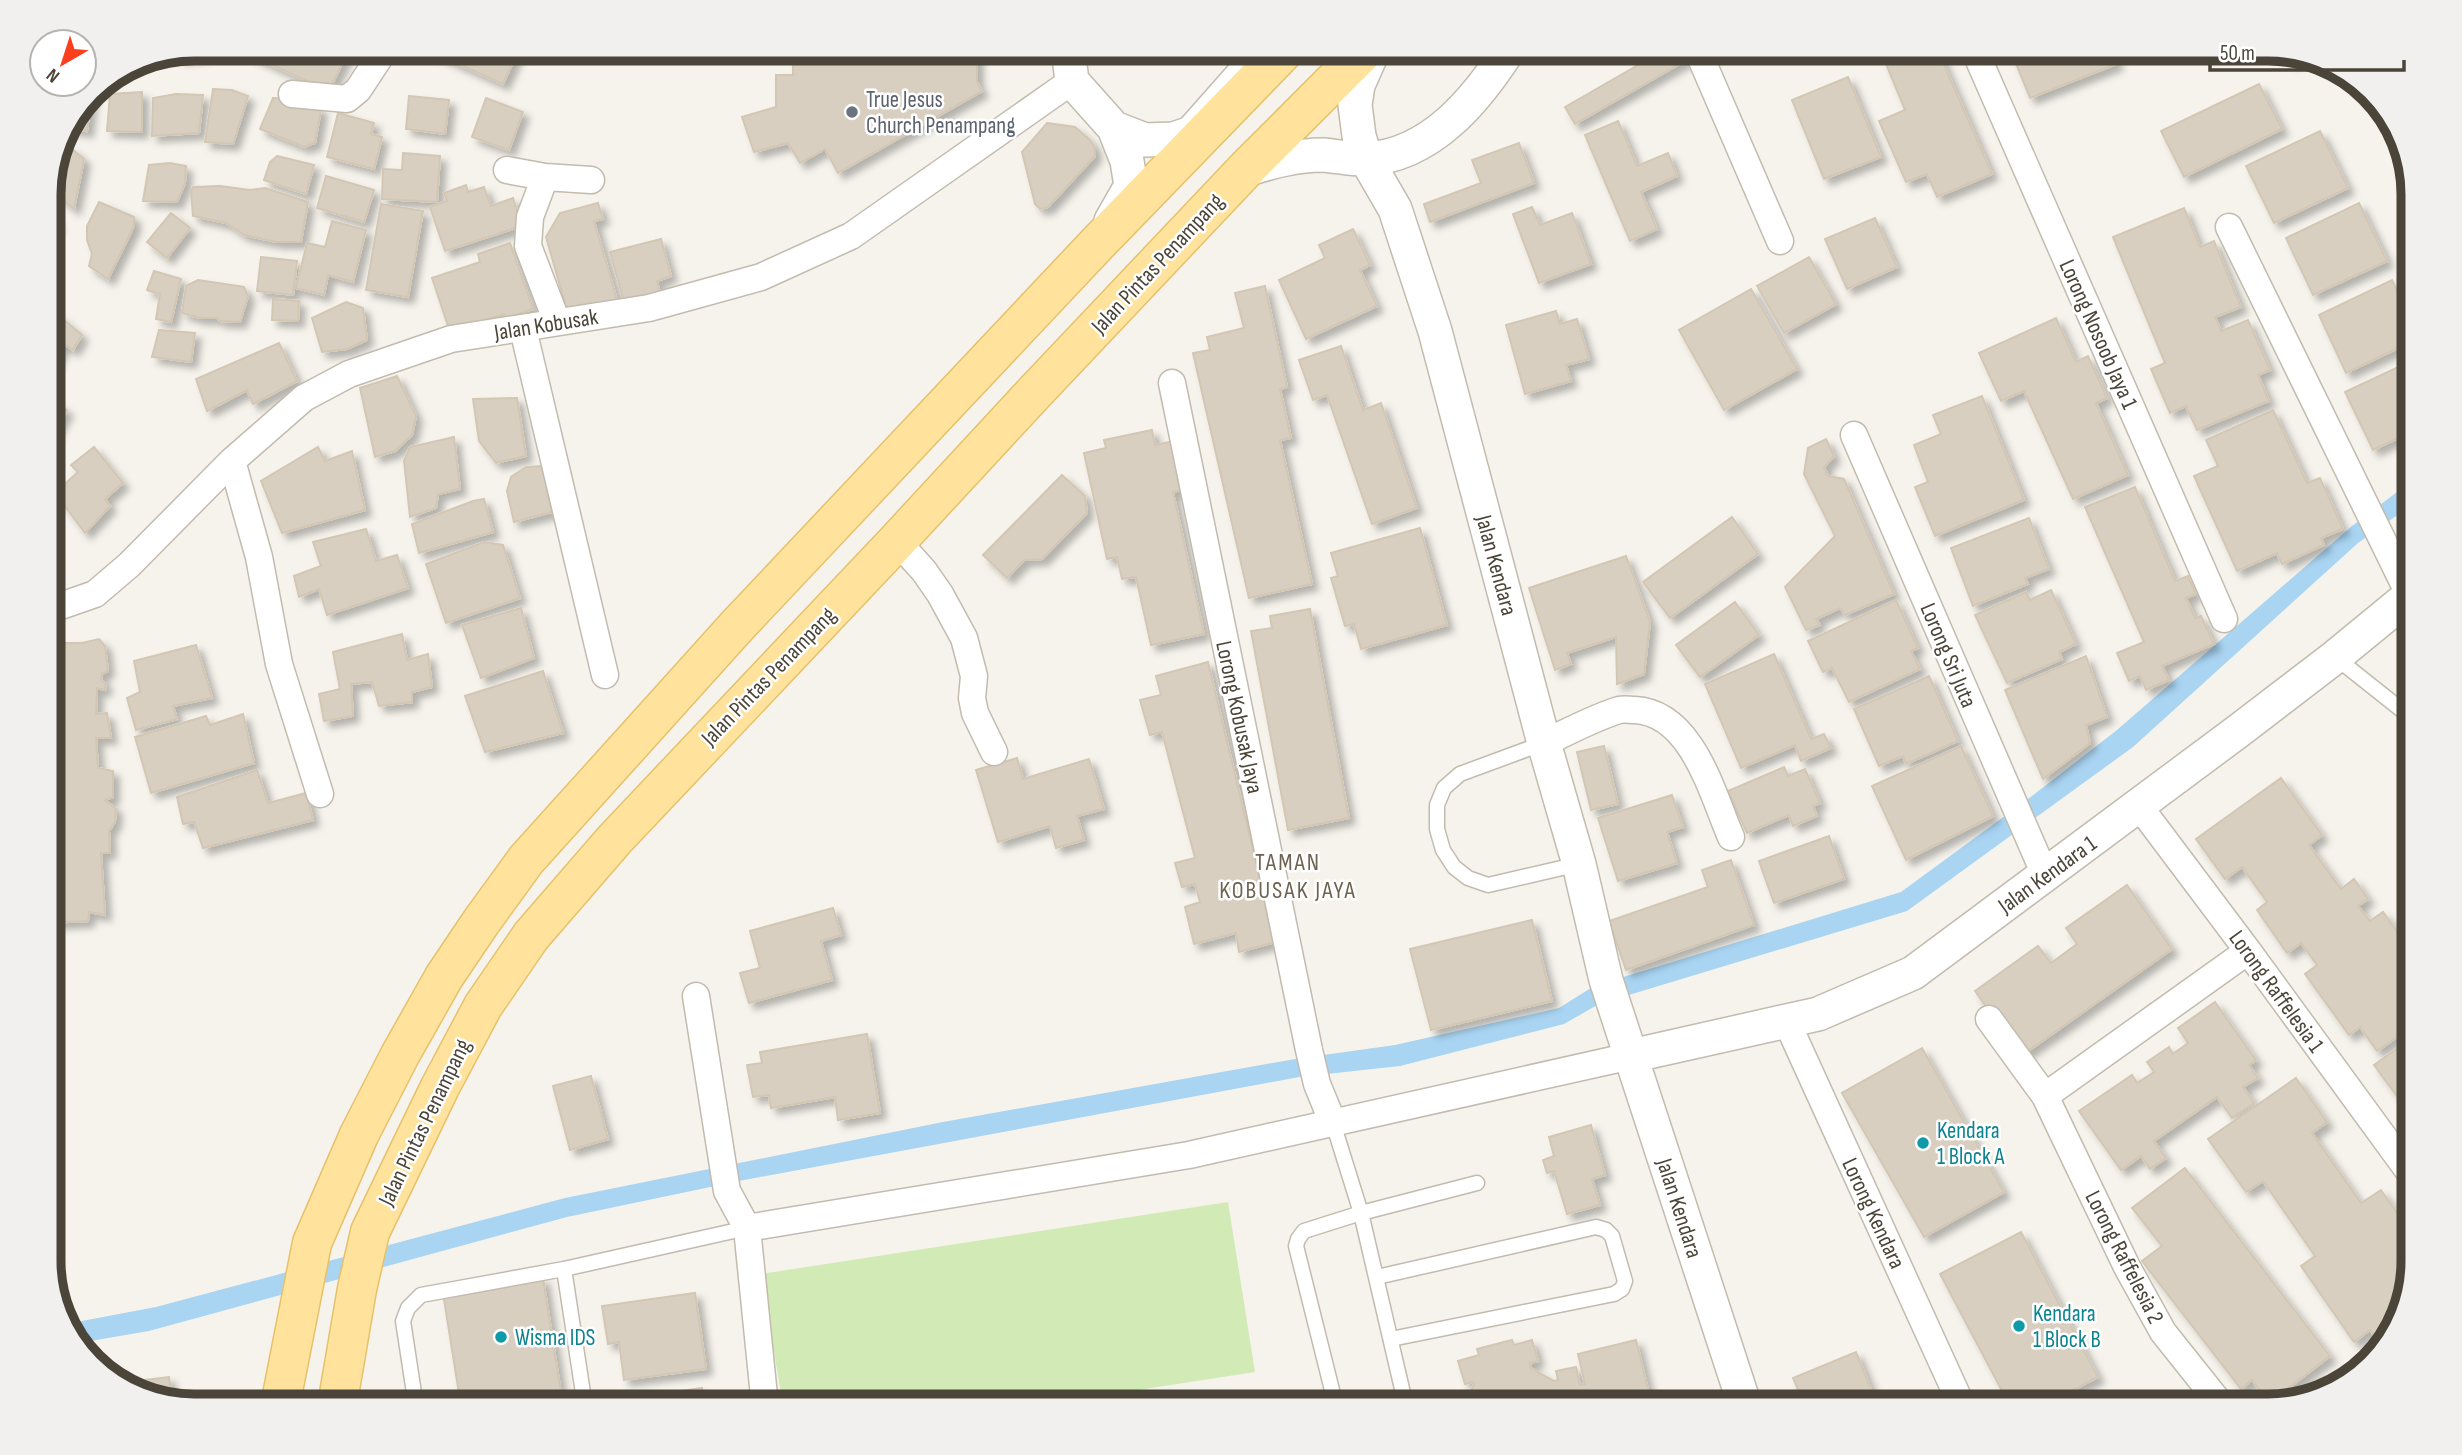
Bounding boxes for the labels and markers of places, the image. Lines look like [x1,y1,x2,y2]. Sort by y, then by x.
place label: True Jesus Church Penampang [866,86,1015,140]
marker: True Jesus Church Penampang [844,104,860,120]
place label: Kendara 1 Block A [1937,1117,2004,1171]
marker: Kendara 1 Block A [1915,1135,1931,1151]
place label: Kendara 1 Block B [2033,1300,2101,1354]
marker: Kendara 1 Block B [2011,1318,2027,1334]
place label: Wisma IDS [515,1324,595,1352]
marker: Wisma IDS [493,1329,509,1345]

